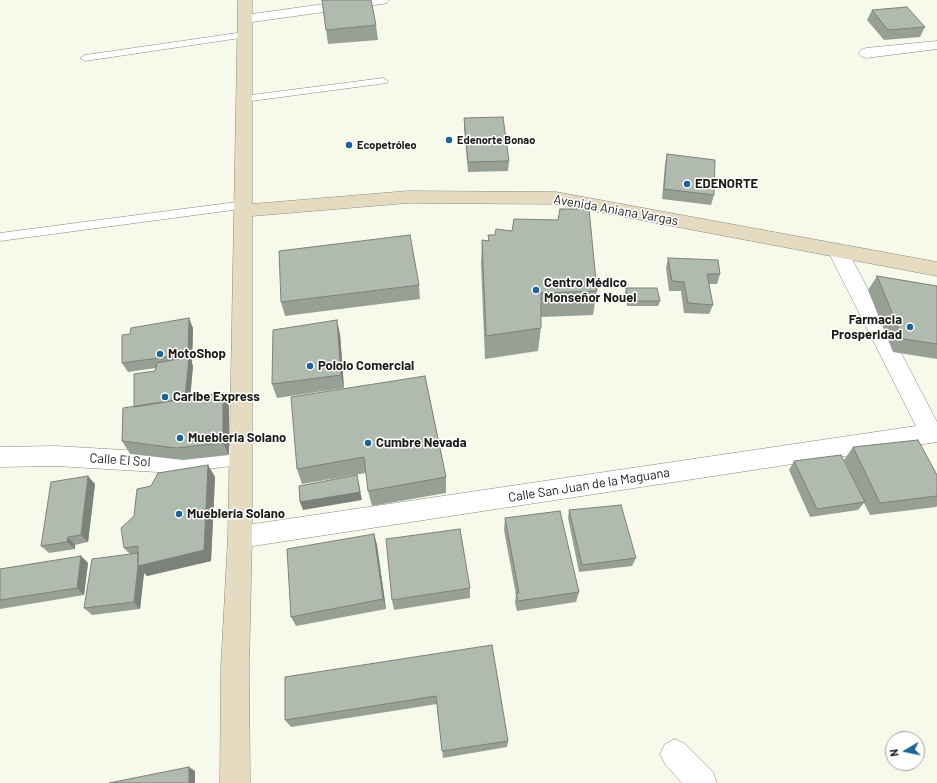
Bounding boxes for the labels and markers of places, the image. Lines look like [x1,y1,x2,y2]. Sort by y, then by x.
place label: Edenorte Bonao [457,133,535,147]
marker: Edenorte Bonao [444,135,454,145]
place label: Ecopetróleo [357,138,417,152]
marker: Ecopetróleo [344,140,354,150]
place label: EDENORTE [695,176,758,192]
marker: EDENORTE [682,179,692,189]
place label: Centro Médico Monseñor Nouel [544,275,636,306]
marker: Centro Médico Monseñor Nouel [531,285,541,295]
place label: Farmacia Prosperidad [831,312,902,343]
marker: Farmacia Prosperidad [905,322,915,332]
place label: MotoShop [168,346,226,362]
marker: MotoShop [155,349,165,359]
place label: Pololo Comercial [318,358,414,374]
marker: Pololo Comercial [305,361,315,371]
place label: Caribe Express [173,389,260,405]
marker: Caribe Express [160,392,170,402]
place label: Muebleria Solano [188,430,286,446]
marker: Muebleria Solano [175,433,185,443]
place label: Cumbre Nevada [376,435,467,451]
marker: Cumbre Nevada [363,438,373,448]
place label: Mueblería Solano [187,506,285,522]
marker: Mueblería Solano [174,509,184,519]

